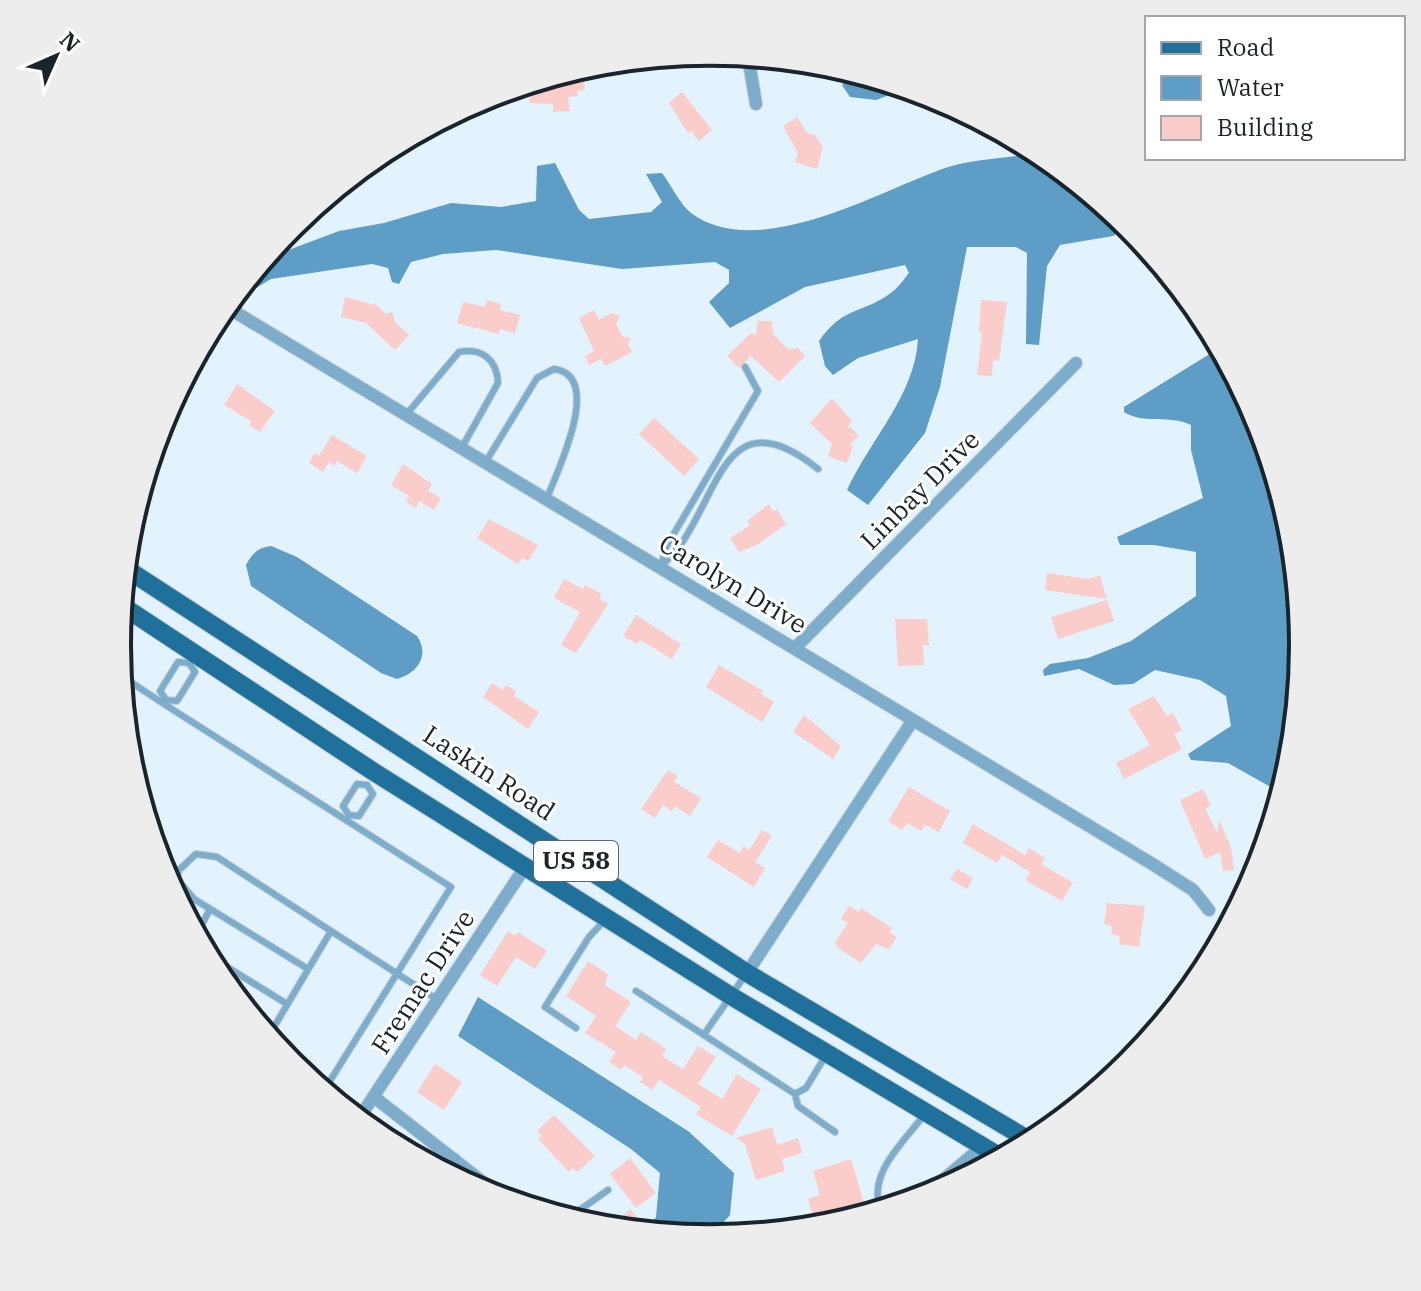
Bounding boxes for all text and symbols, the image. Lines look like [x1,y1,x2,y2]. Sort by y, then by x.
north arrow [16,16,96,96]
legend [1145,16,1405,160]
text: N [54,25,87,58]
text: Road [1217,31,1274,63]
text: Water [1217,71,1284,103]
text: Building [1217,111,1313,143]
street label: Linbay Drive [852,422,986,556]
street label: Carolyn Drive [653,526,814,641]
street label: Laskin Road [417,717,562,827]
road number: US 58 [534,841,618,881]
street label: Fremac Drive [363,903,481,1060]

